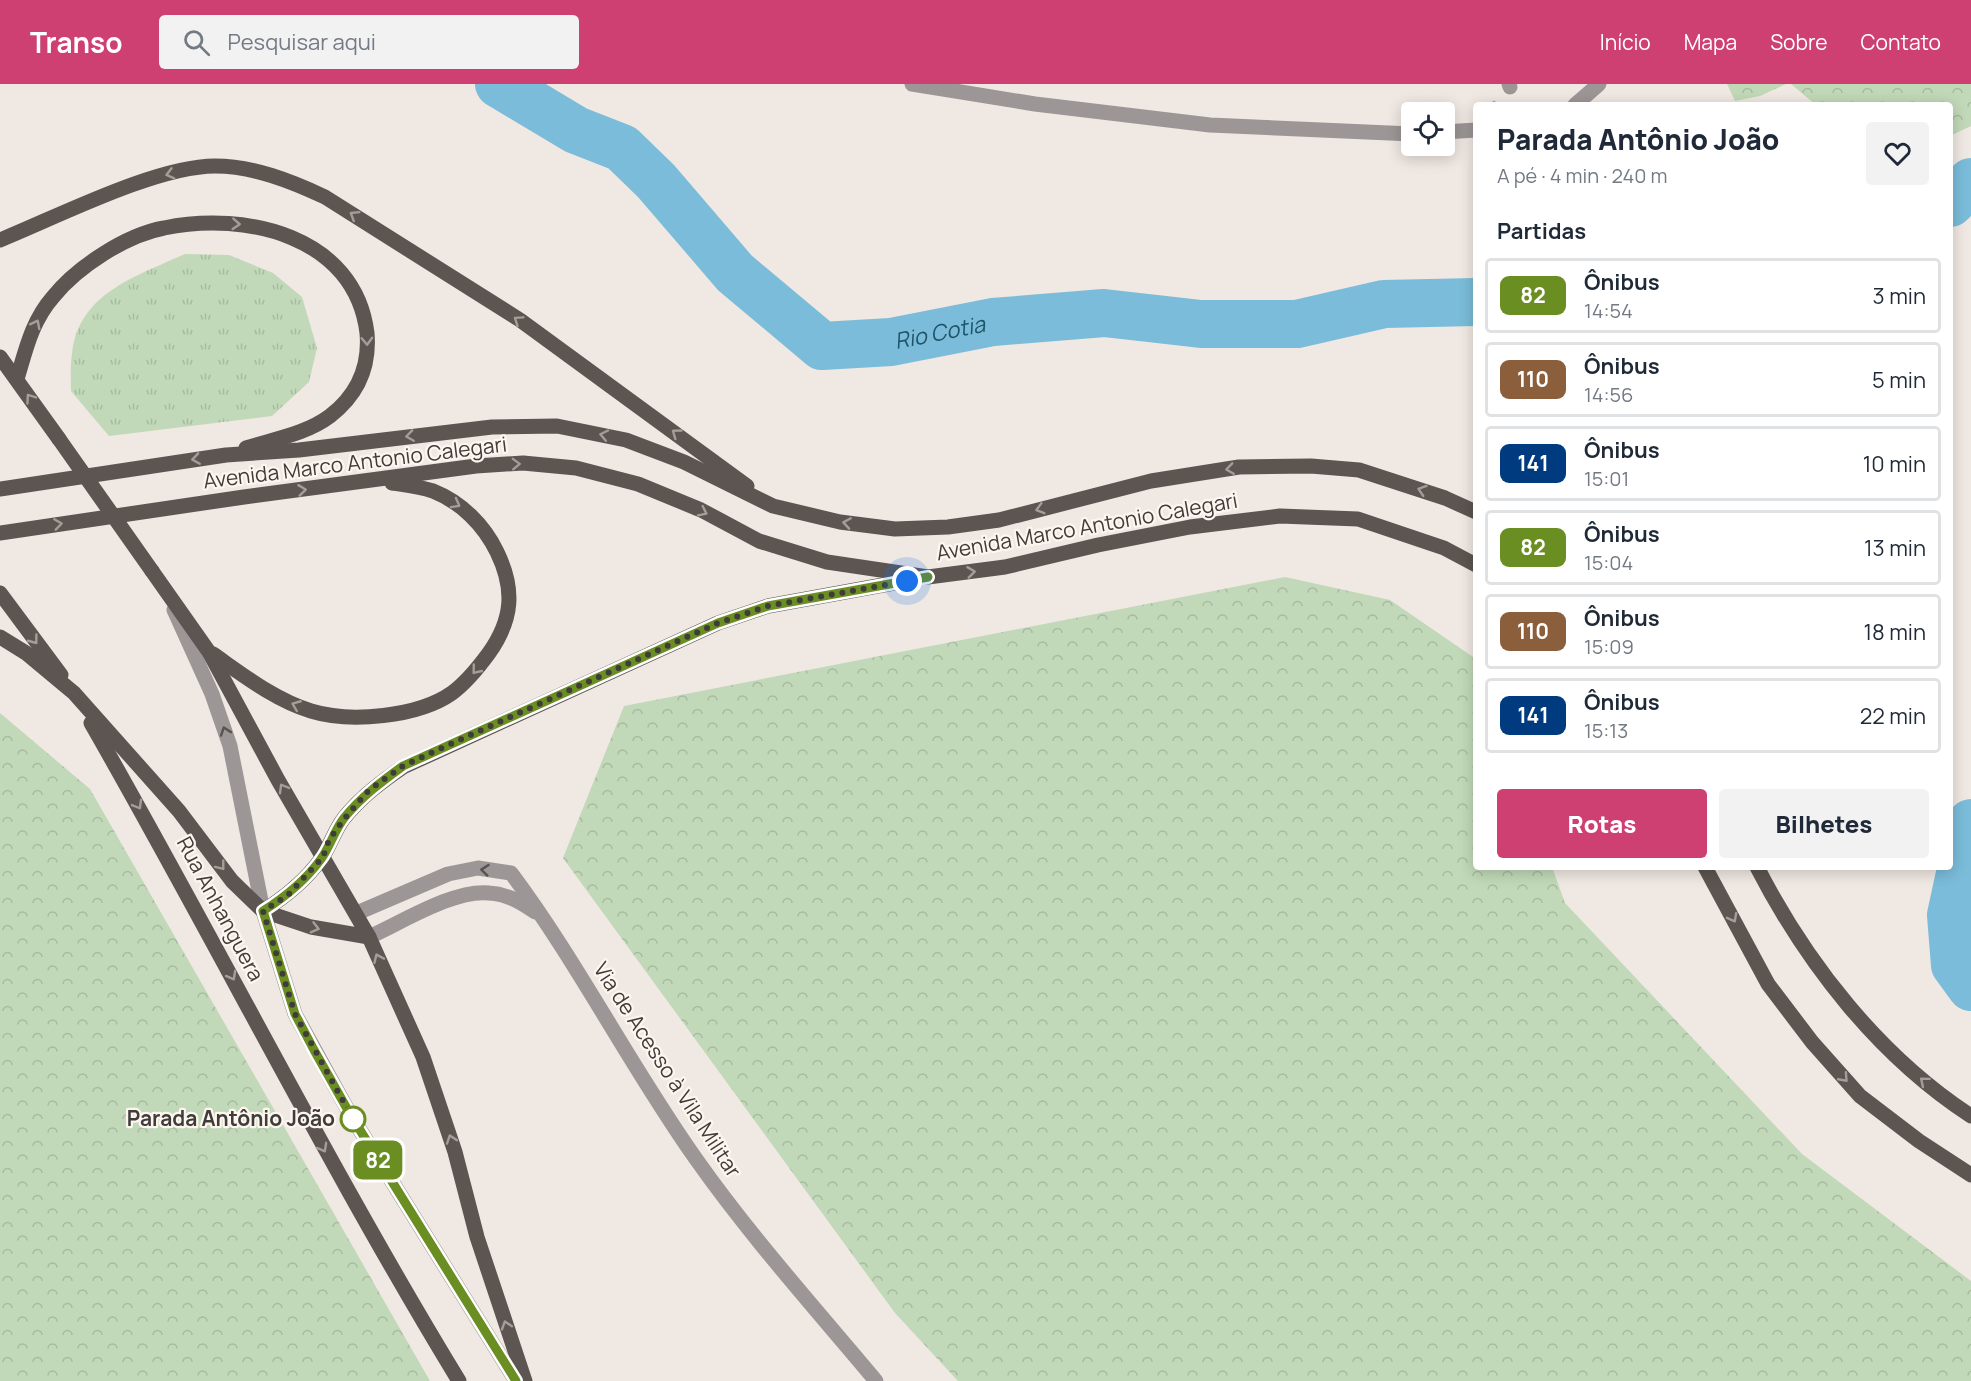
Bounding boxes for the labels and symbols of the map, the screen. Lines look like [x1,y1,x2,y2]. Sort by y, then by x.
one-way arrow [165,166,175,179]
one-way arrow [350,210,360,222]
one-way arrow [231,217,240,230]
water label: Rio Cotia [892,309,989,356]
one-way arrow [514,315,524,327]
one-way arrow [28,319,40,330]
one-way arrow [360,337,373,346]
one-way arrow [26,393,37,404]
street label: Avenida Marco Antonio Calegari [202,429,508,495]
one-way arrow [599,429,609,442]
one-way arrow [406,430,415,442]
one-way arrow [672,430,683,441]
one-way arrow [191,453,200,465]
one-way arrow [512,457,521,470]
one-way arrow [1226,462,1235,474]
one-way arrow [297,484,307,497]
one-way arrow [1417,485,1428,497]
street label: Avenida Marco Antonio Calegari [934,486,1240,566]
one-way arrow [450,497,460,508]
one-way arrow [1035,502,1046,514]
one-way arrow [697,504,708,516]
one-way arrow [843,517,852,529]
one-way arrow [53,519,62,531]
your location [892,566,922,596]
one-way arrow [966,566,975,578]
one-way arrow [27,633,38,644]
one-way arrow [472,663,483,674]
one-way arrow [291,700,302,712]
one-way arrow [219,726,232,737]
one-way arrow [279,784,290,794]
one-way arrow [131,798,142,809]
street label: Rua Anhanguera [171,831,271,986]
one-way arrow [213,859,224,870]
one-way arrow [481,864,490,877]
one-way arrow [1726,912,1737,923]
one-way arrow [310,920,320,933]
one-way arrow [373,953,385,964]
street label: Via de Acesso à Vila Militar [588,956,748,1183]
one-way arrow [225,969,236,980]
one-way arrow [1837,1071,1848,1082]
one-way arrow [1920,1077,1931,1088]
place label: Parada Antônio João [127,1104,335,1132]
marker: Parada Antônio João [340,1106,366,1132]
one-way arrow [445,1134,458,1145]
line badge: 82 [351,1140,405,1180]
one-way arrow [316,1142,328,1152]
one-way arrow [501,1321,514,1331]

